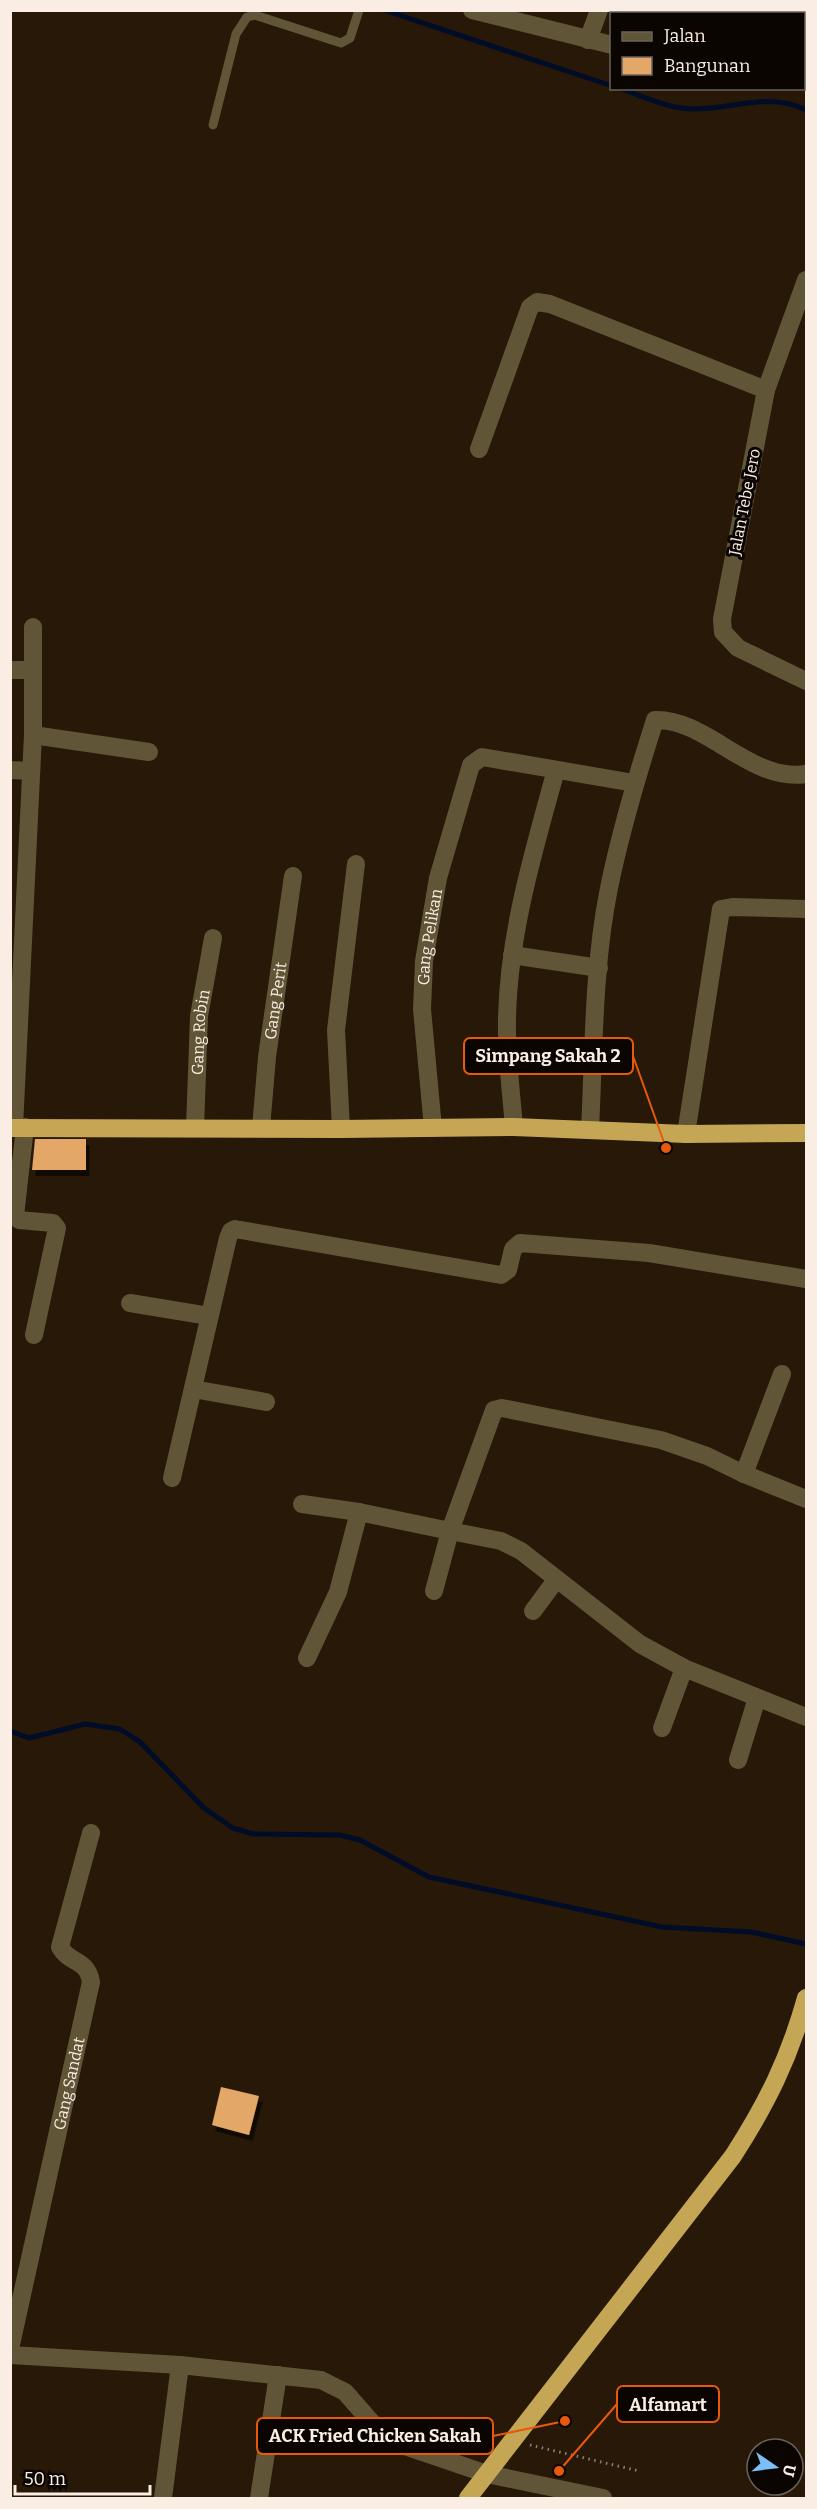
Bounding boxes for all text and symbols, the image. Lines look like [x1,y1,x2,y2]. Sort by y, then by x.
legend [610,12,805,90]
text: Jalan [663,25,706,47]
text: Bangunan [664,55,751,77]
street label: Jalan Tebe Jero [725,447,764,558]
street label: Gang Pelikan [414,887,446,986]
street label: Gang Perit [261,961,291,1041]
street label: Gang Robin [188,988,214,1076]
callout: Simpang Sakah 2 [464,1038,633,1074]
text: Simpang Sakah 2 [475,1045,621,1067]
street label: Gang Sandat [50,2035,89,2132]
callout: Alfamart [617,2386,719,2422]
text: Alfamart [629,2394,707,2416]
callout: ACK Fried Chicken Sakah [257,2418,493,2454]
text: ACK Fried Chicken Sakah [269,2425,482,2447]
north arrow [745,2437,805,2497]
scale bar [15,2458,150,2496]
text: U [778,2462,800,2479]
text: 50 m [24,2468,66,2490]

